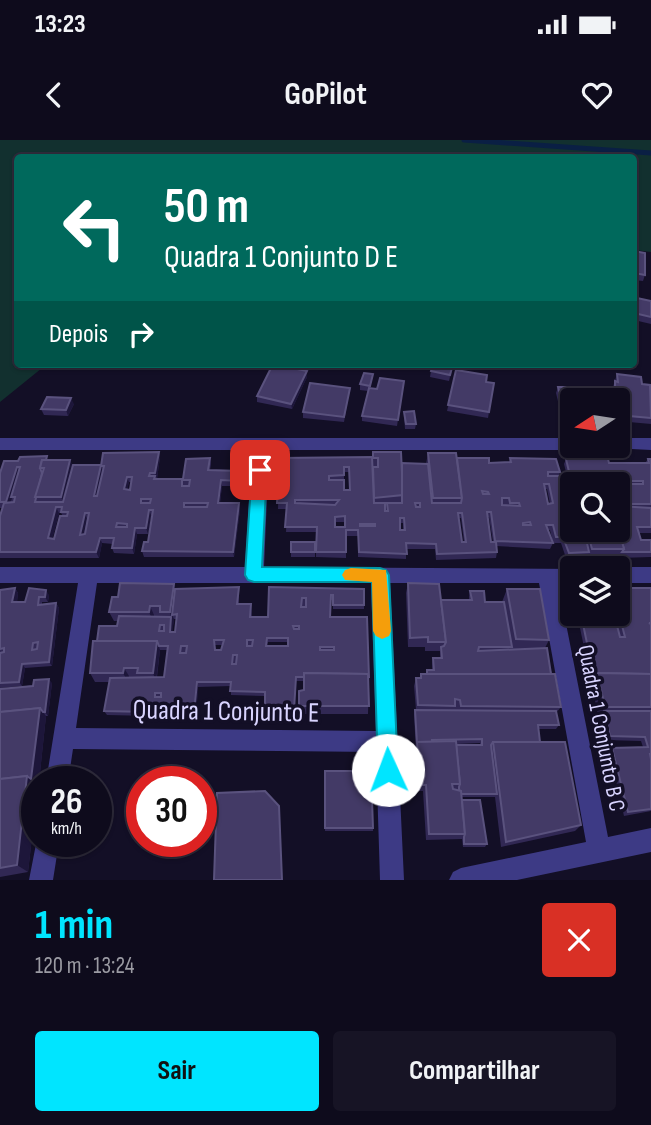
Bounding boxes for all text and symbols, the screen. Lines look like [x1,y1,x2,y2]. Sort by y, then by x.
text: 13:23 [35,9,86,40]
text: GoPilot [284,75,367,114]
icon: back [35,76,73,114]
icon: heart [578,76,616,114]
text: 50 m [164,178,249,237]
icon: left [49,182,140,273]
text: Quadra 1 Conjunto D E [164,238,398,277]
icon: right [122,315,160,353]
text: Depois [49,319,108,350]
north arrow [560,388,630,458]
map controls [560,388,630,626]
pin [230,440,290,500]
icon: arrive [241,451,279,489]
button: search [560,472,630,542]
button: layers [560,556,630,626]
street label: Quadra 1 Conjunto B C [571,643,631,814]
street label: Quadra 1 Conjunto E [132,693,320,730]
position arrow [351,733,425,807]
speed limit sign: 30 [126,766,217,857]
text: 26 [51,781,82,824]
text: km/h [51,818,82,839]
text: 1 min [35,900,113,951]
button: close [542,903,616,977]
text: 120 m · 13:24 [35,952,134,980]
button: Sair [35,1031,319,1111]
button: Compartilhar [333,1031,616,1111]

